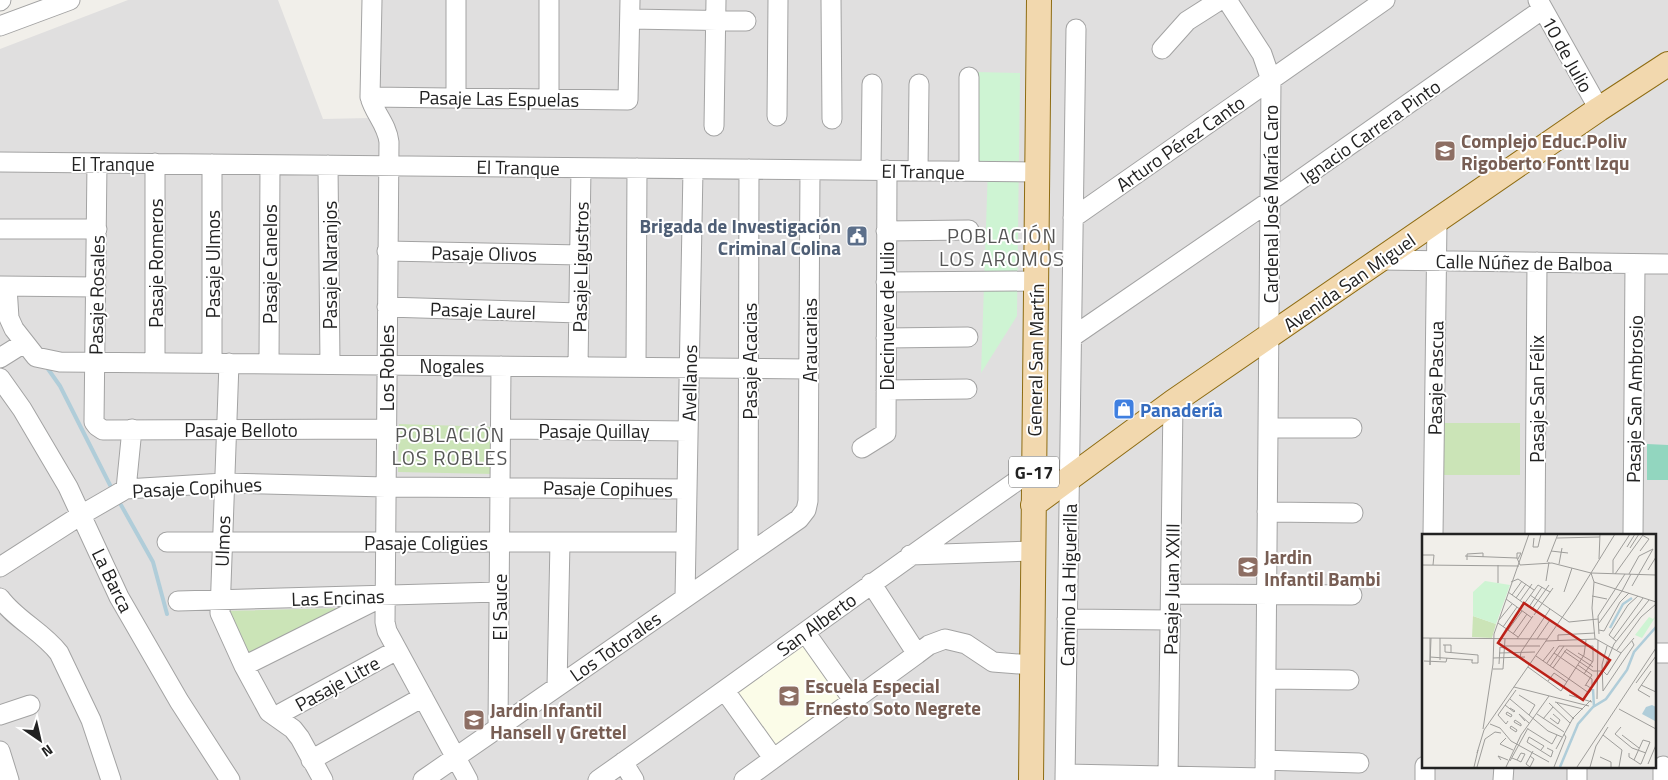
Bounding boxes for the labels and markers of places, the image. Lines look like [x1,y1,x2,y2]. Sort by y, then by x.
place label: Complejo Educ.Poliv Rigoberto Fontt Izqu [1461,126,1630,177]
school or university icon: Complejo Educ.Poliv Rigoberto Fontt Izqu [1433,139,1457,163]
place label: Brigada de Investigación Criminal Colina [639,211,841,262]
public building icon: Brigada de Investigación Criminal Colina [845,224,869,248]
place label: Panadería [1140,395,1223,424]
shop icon: Panadería [1112,397,1136,421]
place label: Jardin Infantil Bambi [1264,542,1381,593]
school or university icon: Jardin Infantil Bambi [1236,555,1260,579]
place label: Escuela Especial Ernesto Soto Negrete [805,671,981,722]
school or university icon: Escuela Especial Ernesto Soto Negrete [777,684,801,708]
place label: Jardin Infantil Hansell y Grettel [490,695,627,746]
school or university icon: Jardin Infantil Hansell y Grettel [462,708,486,732]

